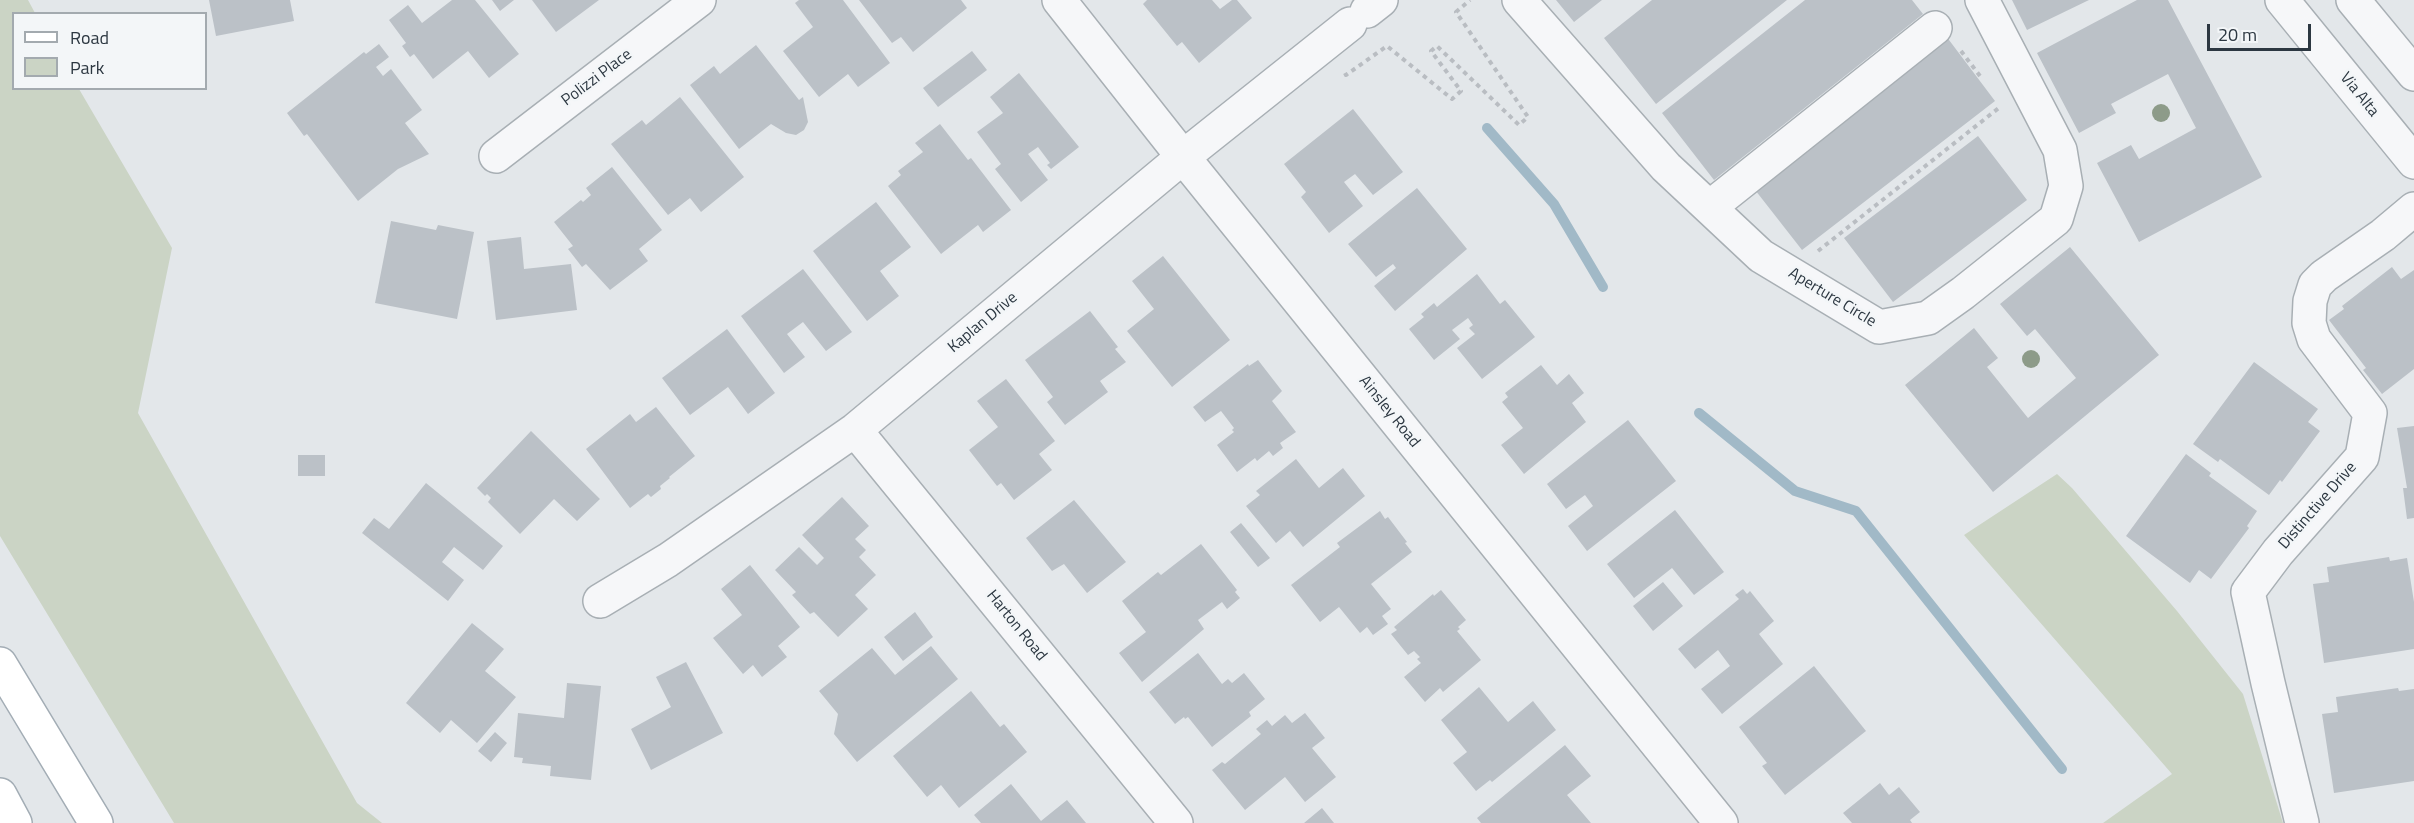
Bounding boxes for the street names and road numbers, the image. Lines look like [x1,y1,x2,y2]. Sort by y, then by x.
street label: Polizzi Place [558,45,636,111]
street label: Via Alta [2335,69,2383,121]
street label: Aperture Circle [1785,264,1879,332]
street label: Kaplan Drive [945,289,1021,357]
street label: Ainsley Road [1354,372,1424,452]
street label: Distinctive Drive [2275,458,2361,554]
street label: Harton Road [982,587,1050,665]

